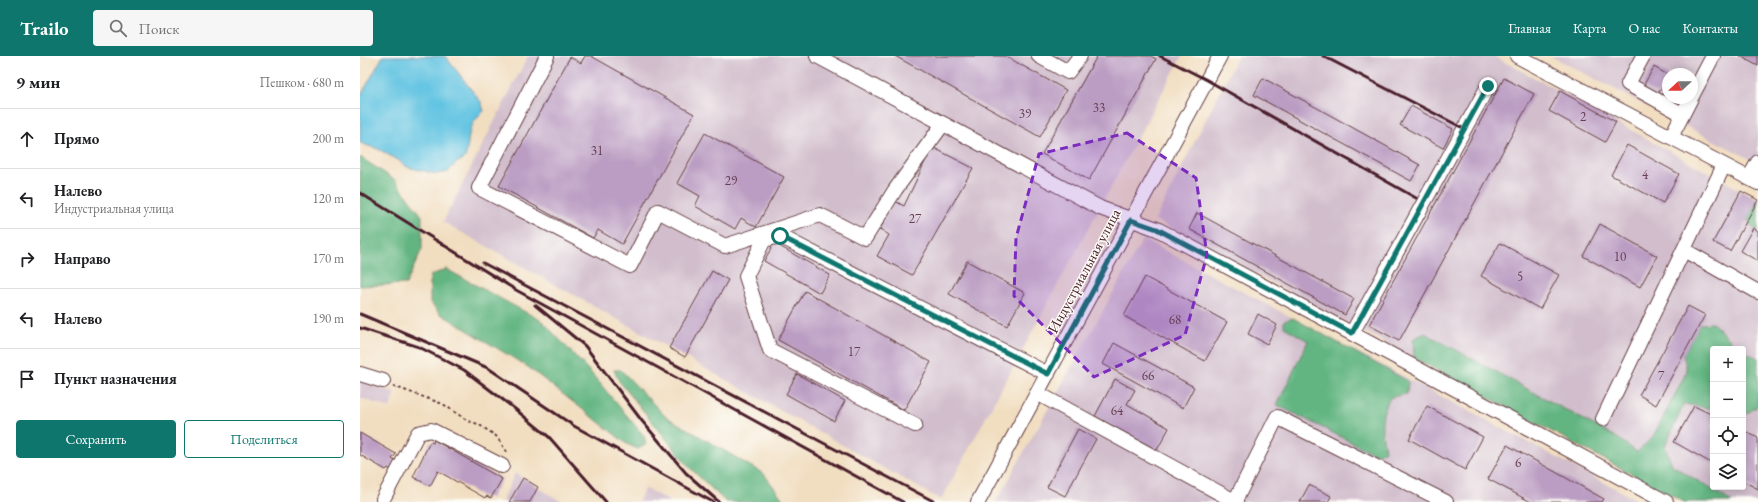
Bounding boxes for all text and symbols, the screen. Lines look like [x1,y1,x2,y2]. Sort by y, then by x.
search box [93,10,373,46]
text: Trailo [20,16,69,41]
icon: search [107,17,129,39]
text: Поиск [139,19,179,38]
text: Главная [1508,19,1551,37]
text: Карта [1573,19,1606,37]
text: О нас [1628,19,1660,37]
text: Контакты [1682,19,1738,37]
north arrow [1662,68,1698,104]
text: 9 мин [16,71,60,93]
text: Пешком · 680 m [260,74,344,91]
route end [1479,77,1497,95]
house number: 33 [1093,99,1105,116]
house number: 39 [1019,105,1032,122]
house number: 2 [1580,108,1587,125]
icon: ahead [16,128,38,150]
text: Прямо [54,129,99,148]
text: 200 m [313,130,344,147]
house number: 31 [591,142,603,159]
house number: 4 [1642,166,1649,183]
house number: 29 [725,172,738,189]
text: Налево [54,181,102,200]
icon: left [16,188,38,210]
text: 120 m [313,190,344,207]
text: Индустриальная улица [54,200,174,217]
street label: Индустриальная улица [1043,205,1124,336]
house number: 27 [909,210,922,227]
route start [771,227,789,245]
icon: right [16,248,38,270]
house number: 10 [1614,248,1626,265]
text: Направо [54,249,111,268]
text: 170 m [313,250,344,267]
house number: 5 [1517,268,1523,285]
icon: left [16,308,38,330]
text: Налево [54,309,102,328]
text: 190 m [313,310,344,327]
house number: 68 [1169,311,1181,328]
house number: 17 [848,343,861,360]
map controls [1710,346,1746,490]
button: + [1710,346,1746,382]
house number: 66 [1142,367,1154,384]
house number: 7 [1658,367,1665,384]
icon: arrive [16,368,38,390]
text: Пункт назначения [54,369,177,388]
button: − [1710,382,1746,418]
house number: 64 [1111,402,1124,419]
button: locate [1710,418,1746,454]
button: Сохранить [16,420,176,458]
button: Поделиться [184,420,344,458]
house number: 6 [1515,454,1521,471]
button: layers [1710,454,1746,490]

